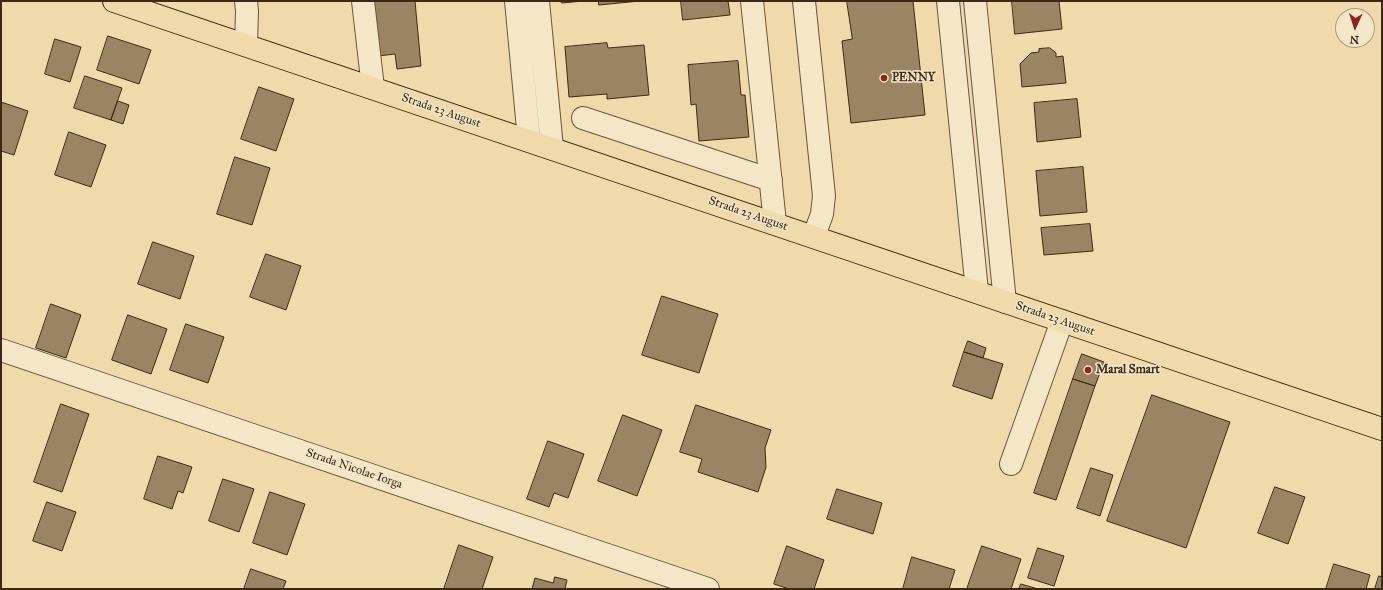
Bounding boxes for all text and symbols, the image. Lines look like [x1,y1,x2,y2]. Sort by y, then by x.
north arrow [1335,8,1375,48]
text: N [1349,33,1359,46]
place label: PENNY [892,71,935,85]
marker: PENNY [879,73,889,83]
street label: Strada 23 August [400,91,482,131]
street label: Strada 23 August [707,194,789,234]
street label: Strada 23 August [1014,299,1096,339]
place label: Maral Smart [1096,363,1160,377]
marker: Maral Smart [1083,365,1093,375]
street label: Strada Nicolae Iorga [304,446,404,492]

